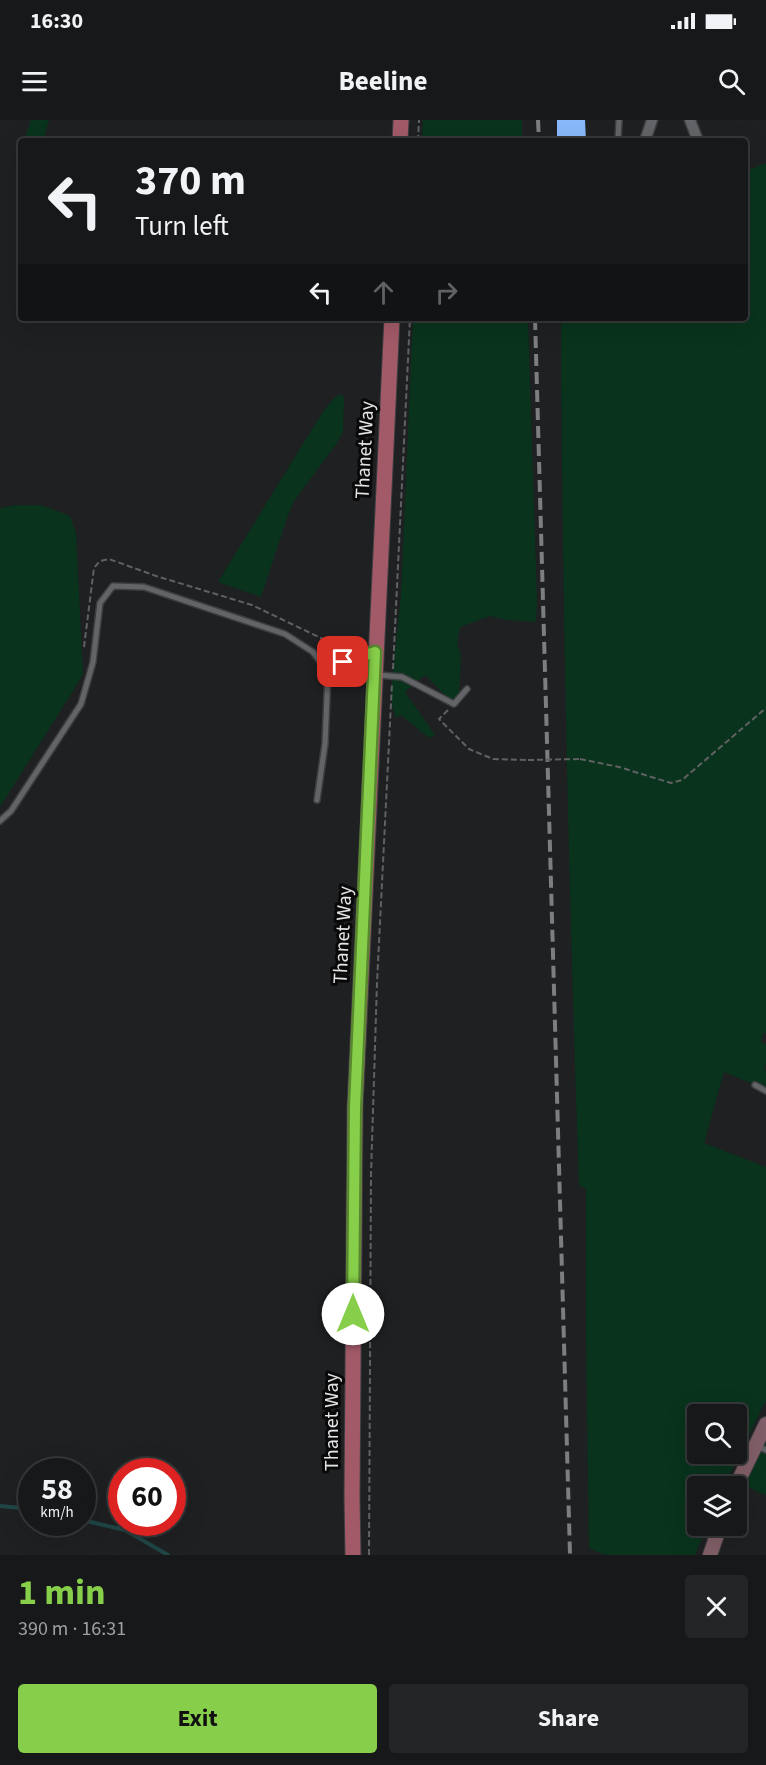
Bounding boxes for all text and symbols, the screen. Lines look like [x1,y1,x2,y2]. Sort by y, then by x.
text: 16:30 [30,5,83,37]
text: Beeline [339,62,427,101]
icon: menu [18,65,51,98]
icon: search [715,65,748,98]
text: 370 m [135,151,246,211]
icon: left [36,162,114,240]
text: Turn left [135,207,229,246]
icon: left [304,276,337,309]
icon: ahead [367,276,400,309]
icon: right [430,276,463,309]
street label: Thanet Way [348,400,382,500]
pin [317,636,368,687]
icon: arrive [326,645,359,678]
street label: Thanet Way [326,885,360,985]
position arrow [321,1282,385,1346]
street label: Thanet Way [318,1372,346,1471]
map controls [687,1404,747,1536]
button: search [687,1404,747,1464]
speed limit sign: 60 [108,1458,186,1536]
text: 58 [41,1468,73,1511]
button: layers [687,1476,747,1536]
text: km/h [40,1502,74,1523]
text: 1 min [18,1567,106,1618]
button: close [685,1575,748,1638]
text: 390 m · 16:31 [18,1615,126,1643]
button: Exit [18,1684,377,1753]
button: Share [389,1684,748,1753]

